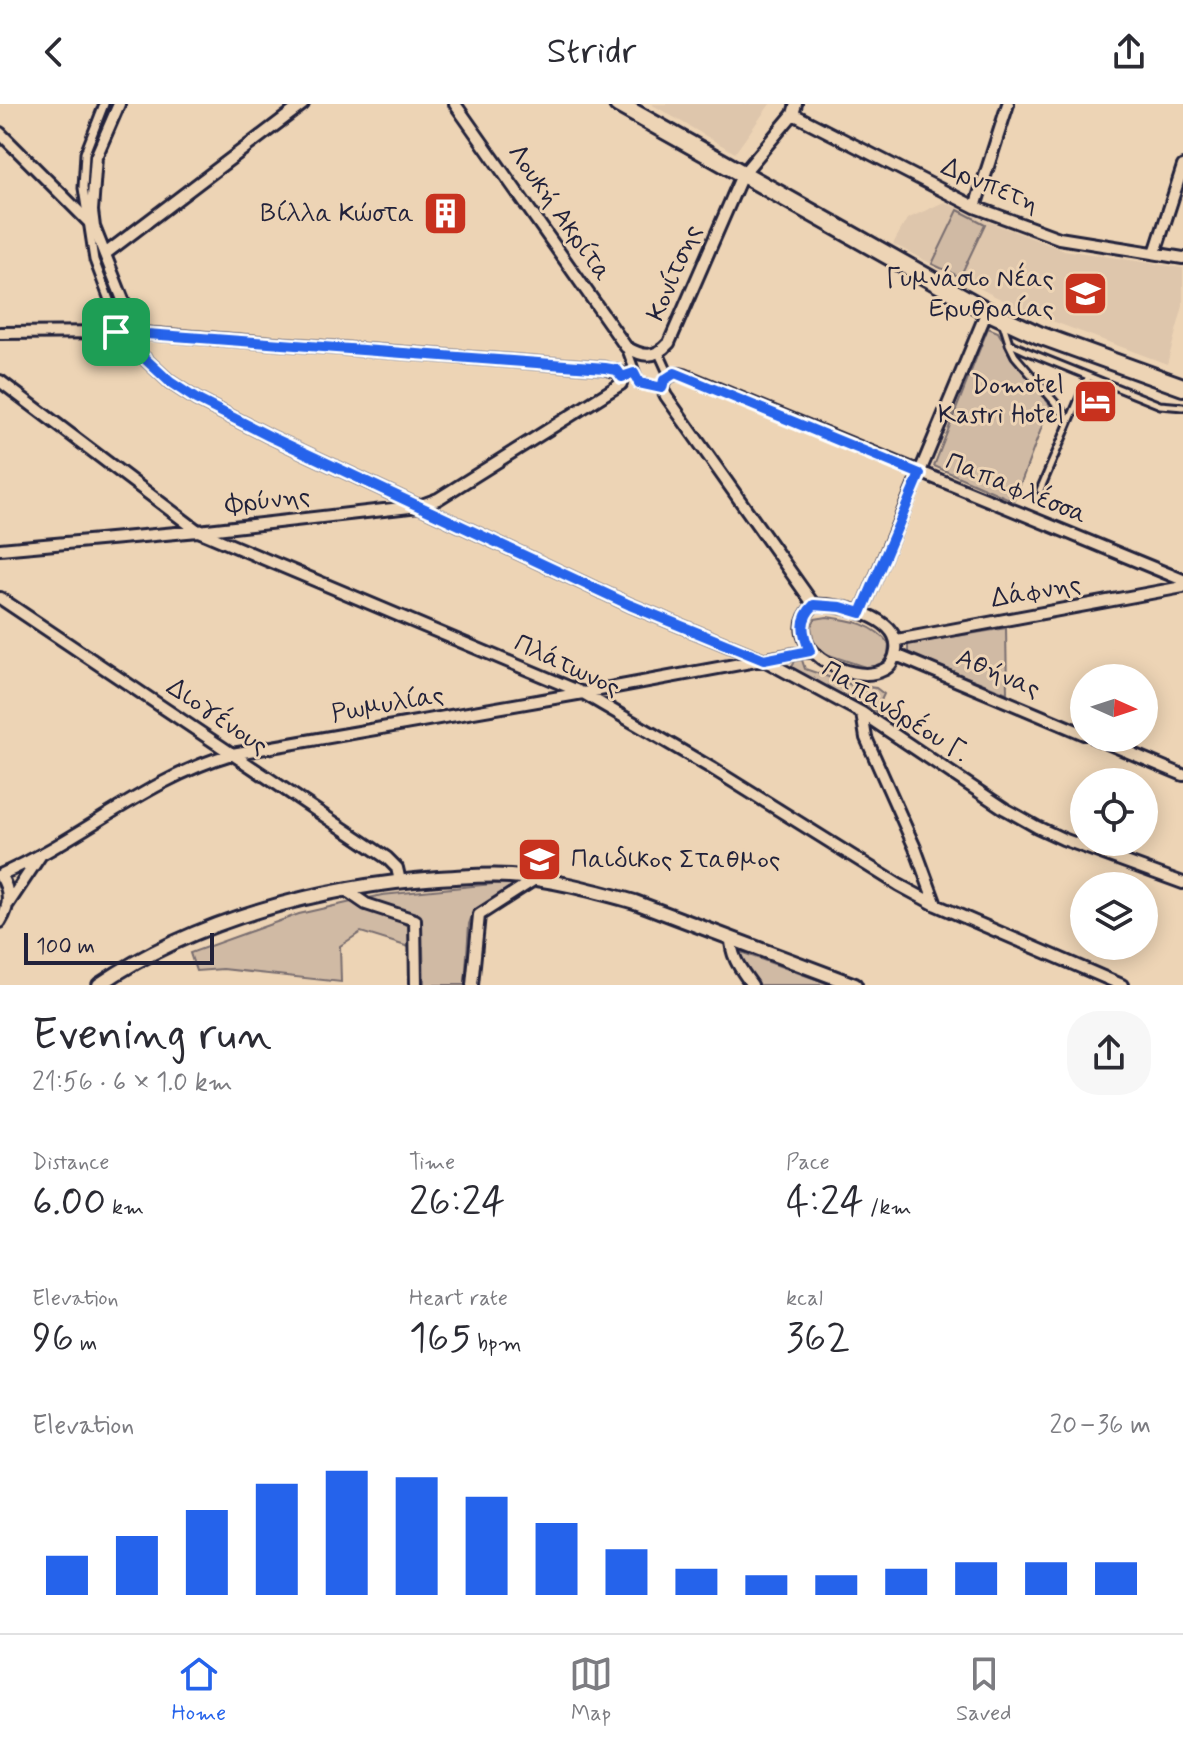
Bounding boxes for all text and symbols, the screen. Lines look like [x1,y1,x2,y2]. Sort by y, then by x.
text: Stridr [547,29,636,76]
icon: back [32,30,76,74]
icon: share [1107,30,1151,74]
street label: Λουκή Ακρίτα [499,138,619,288]
street label: Δρνπετη [936,150,1044,222]
building icon: Βίλλα Κώστα [421,190,469,238]
place label: Βίλλα Κώστα [261,197,414,231]
street label: Κονίτσης [639,220,711,326]
place label: Γυμνάσιο Νέας Ερυθραίας [886,262,1054,326]
school or university icon: Γυμνάσιο Νέας Ερυθραίας [1061,270,1109,318]
pin [82,298,150,366]
icon: arrive [94,310,138,354]
place label: Domotel Kastri Hotel [938,369,1064,433]
hotel icon: Domotel Kastri Hotel [1071,377,1119,425]
street label: Παπαφλέσσα [940,445,1092,533]
street label: Φρύνης [223,480,312,522]
street label: Δάφνης [988,567,1084,617]
street label: Πλάτωνος [508,627,626,705]
street label: Αθήνας [951,641,1045,707]
street label: Παπανδρέου Γ. [815,653,975,771]
north arrow [1070,664,1158,752]
map controls [1070,664,1158,960]
street label: Διογένους [160,671,274,763]
street label: Ρωμυλίας [329,678,447,732]
button: locate [1070,768,1158,856]
school or university icon: Παιδικος Σταθμος [516,836,564,884]
place label: Παιδικος Σταθμος [571,843,780,877]
button: layers [1070,872,1158,960]
scale bar [24,929,214,965]
text: 100 m [36,933,95,961]
text: Evening run [32,1007,272,1065]
button: share [1067,1011,1151,1095]
text: 21:56 · 6 × 1.0 km [32,1066,233,1100]
text: Distance [32,1149,109,1177]
text: Time [409,1149,455,1177]
text: Pace [786,1149,830,1177]
text: 6.00 [32,1177,106,1229]
text: 26:24 [409,1177,505,1229]
text: 4:24 [786,1177,864,1229]
text: km [106,1194,144,1222]
text: /km [864,1194,911,1222]
text: Elevation [32,1285,119,1313]
text: Heart rate [409,1285,508,1313]
text: kcal [786,1285,823,1313]
text: 96 [32,1313,74,1365]
text: 165 [409,1313,471,1365]
text: 362 [786,1313,850,1365]
text: m [74,1330,97,1358]
text: bpm [471,1330,522,1358]
text: Elevation [32,1409,134,1443]
text: 20–36 m [1050,1409,1151,1443]
tab: Home [171,1652,226,1728]
tab: Map [569,1652,613,1728]
tab: Saved [956,1652,1012,1728]

